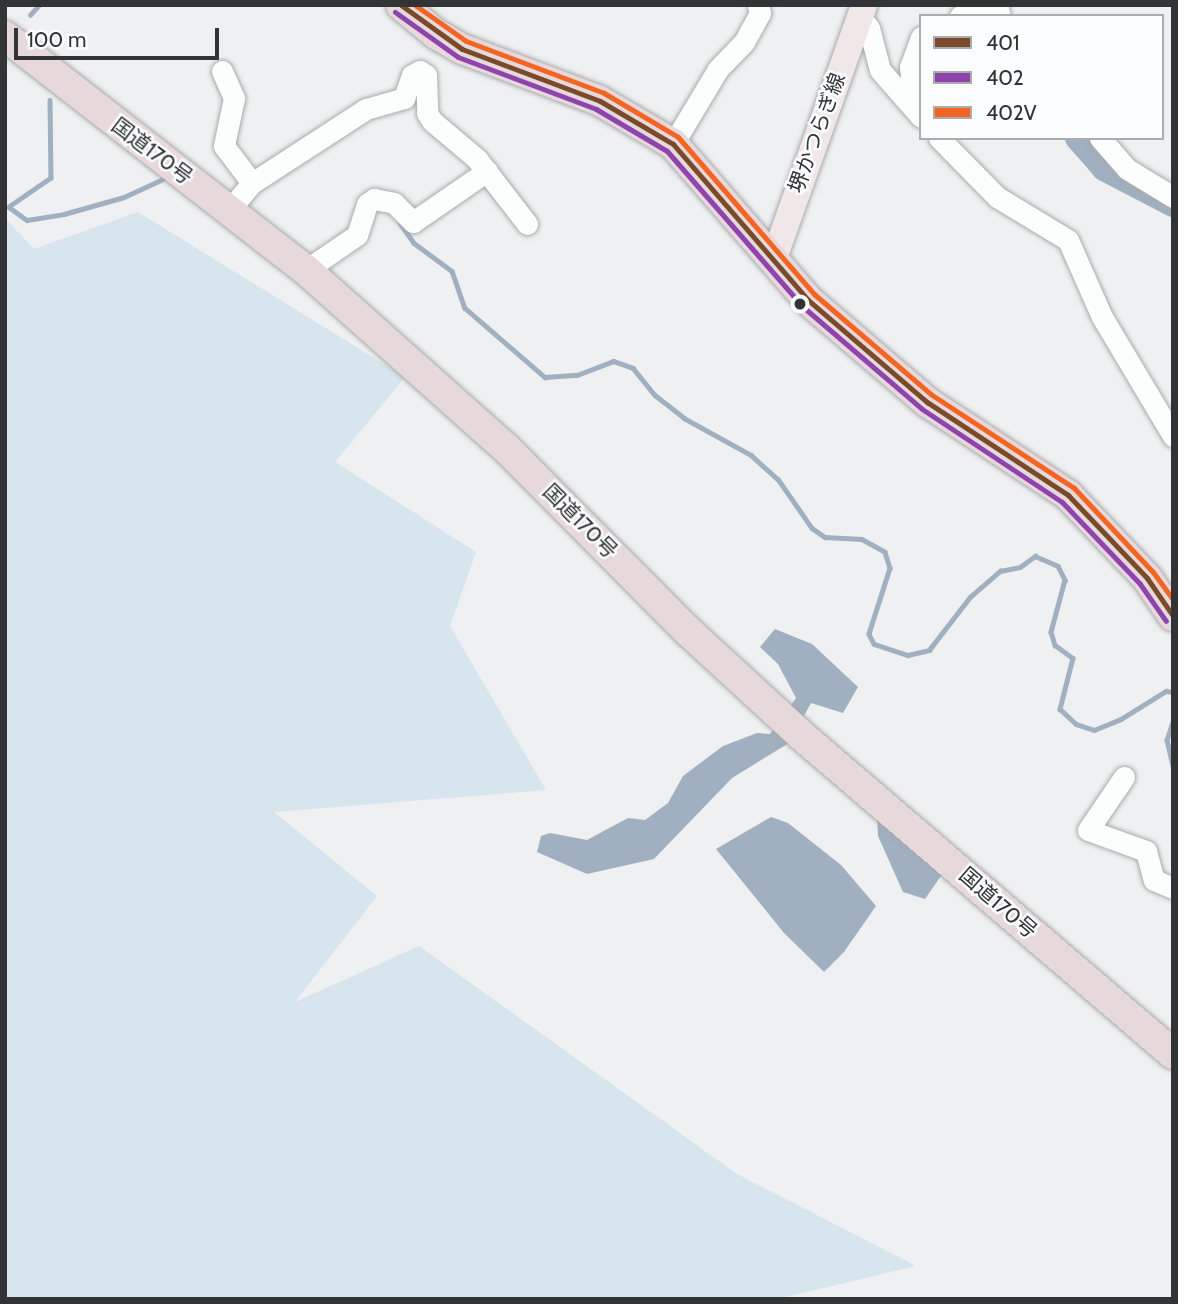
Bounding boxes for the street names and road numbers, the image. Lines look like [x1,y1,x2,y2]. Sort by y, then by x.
street label: 堺かつらぎ線 [784,69,850,197]
street label: 国道170号 [107,112,197,190]
street label: 国道170号 [538,479,622,563]
street label: 国道170号 [954,862,1042,944]

